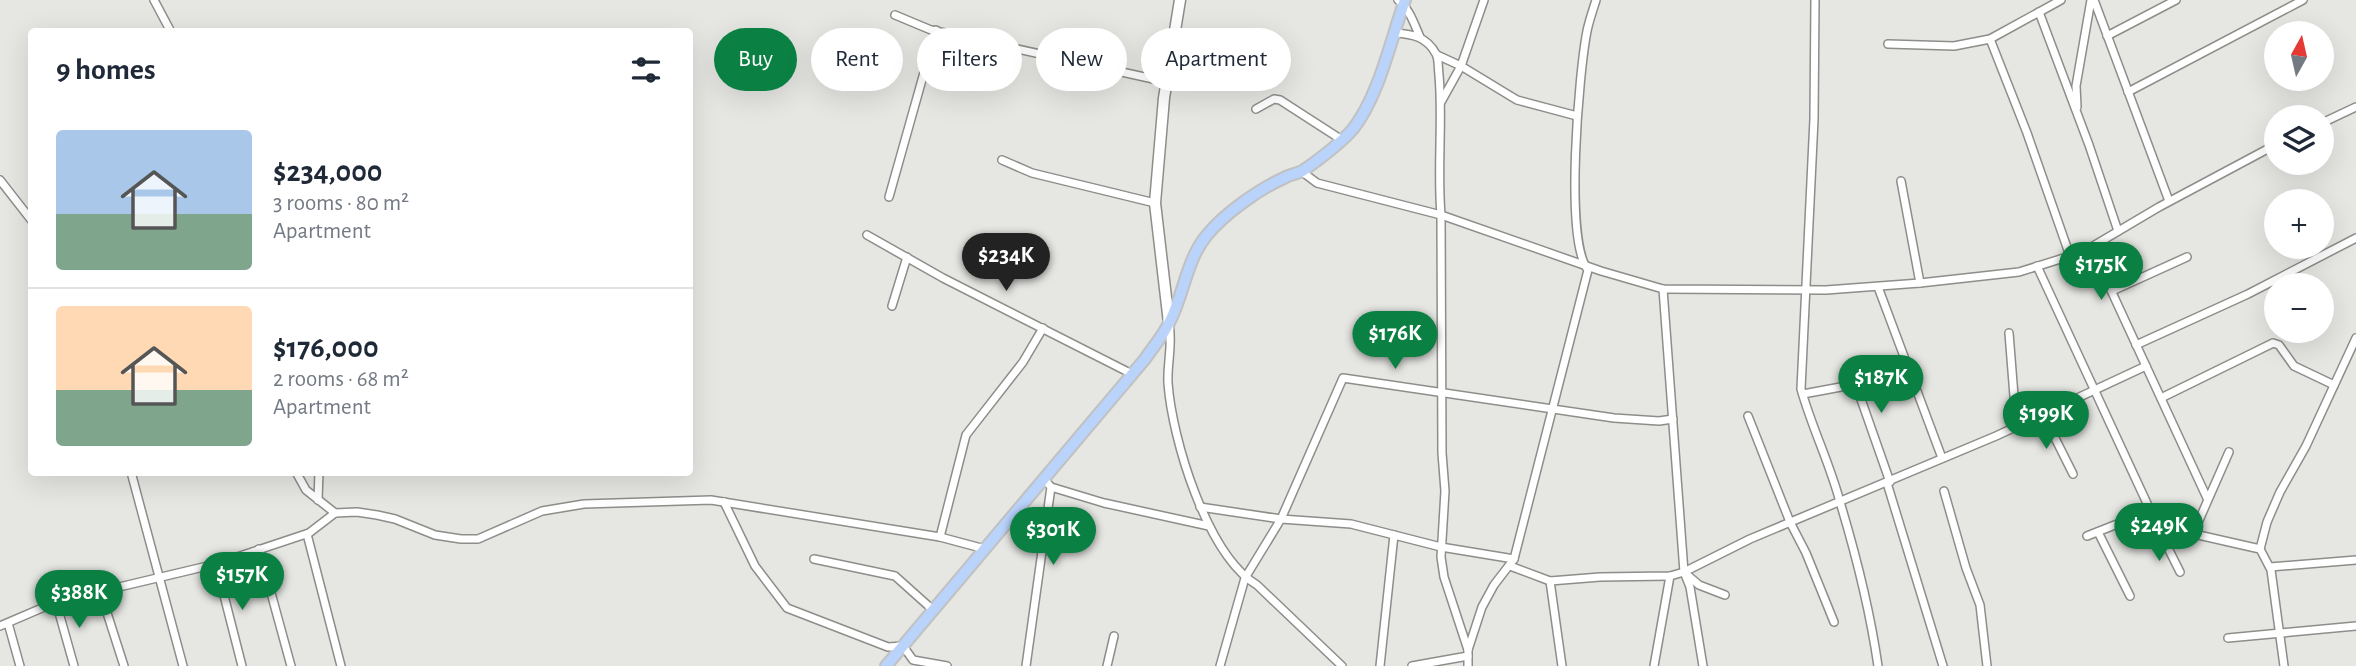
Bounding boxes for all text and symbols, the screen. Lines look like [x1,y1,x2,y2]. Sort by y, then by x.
north arrow [2264,21,2334,91]
map controls [2264,21,2334,343]
chip: Buy [714,28,797,91]
chip: Rent [811,28,903,91]
chip: Filters [917,28,1022,91]
chip: New [1036,28,1127,91]
chip: Apartment [1141,28,1291,91]
icon: filters [627,51,665,89]
text: 9 homes [56,55,156,85]
button: layers [2264,105,2334,175]
text: $234,000 [273,157,382,187]
icon: home [112,158,196,242]
button: + [2264,189,2334,259]
text: 3 rooms · 80 m² [273,192,409,215]
text: Apartment [273,220,371,243]
pin: $234K [957,233,1055,293]
pin: $175K [2052,243,2150,302]
text: $234K [978,244,1034,267]
text: $175K [2075,253,2127,276]
button: − [2264,273,2334,343]
pin: $176K [1346,312,1444,371]
text: $176K [1368,322,1422,345]
text: $176,000 [273,333,379,363]
icon: home [112,334,196,418]
pin: $187K [1832,356,1930,415]
text: $187K [1854,366,1908,389]
text: 2 rooms · 68 m² [273,368,409,391]
pin: $199K [1997,392,2095,451]
text: Apartment [273,396,371,419]
text: $199K [2019,402,2073,425]
pin: $249K [2110,504,2208,563]
pin: $301K [1004,508,1102,567]
text: $249K [2130,514,2188,537]
text: $301K [1026,518,1080,541]
pin: $157K [193,552,291,612]
text: $157K [216,563,268,586]
pin: $388K [30,570,128,630]
text: $388K [51,581,107,604]

